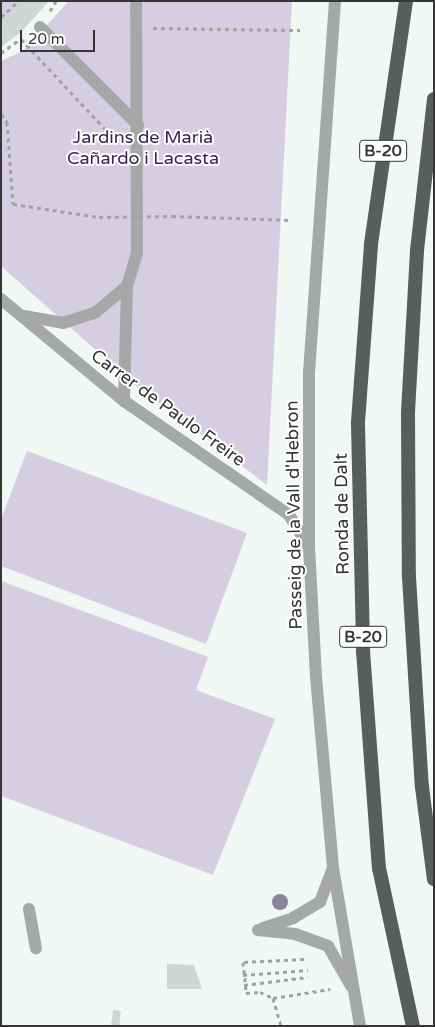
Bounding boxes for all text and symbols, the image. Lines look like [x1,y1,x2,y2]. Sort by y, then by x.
scale bar [22,20,98,52]
text: 20 m [28,30,65,48]
park label: Jardins de Marià Cañardo i Lacasta [67,127,219,170]
road number: B-20 [358,138,408,164]
street label: Carrer de Paulo Freire [87,345,249,471]
street label: Passeig de la Vall d'Hebron [281,400,307,630]
street label: Ronda de Dalt [330,453,354,575]
road number: B-20 [338,624,388,650]

